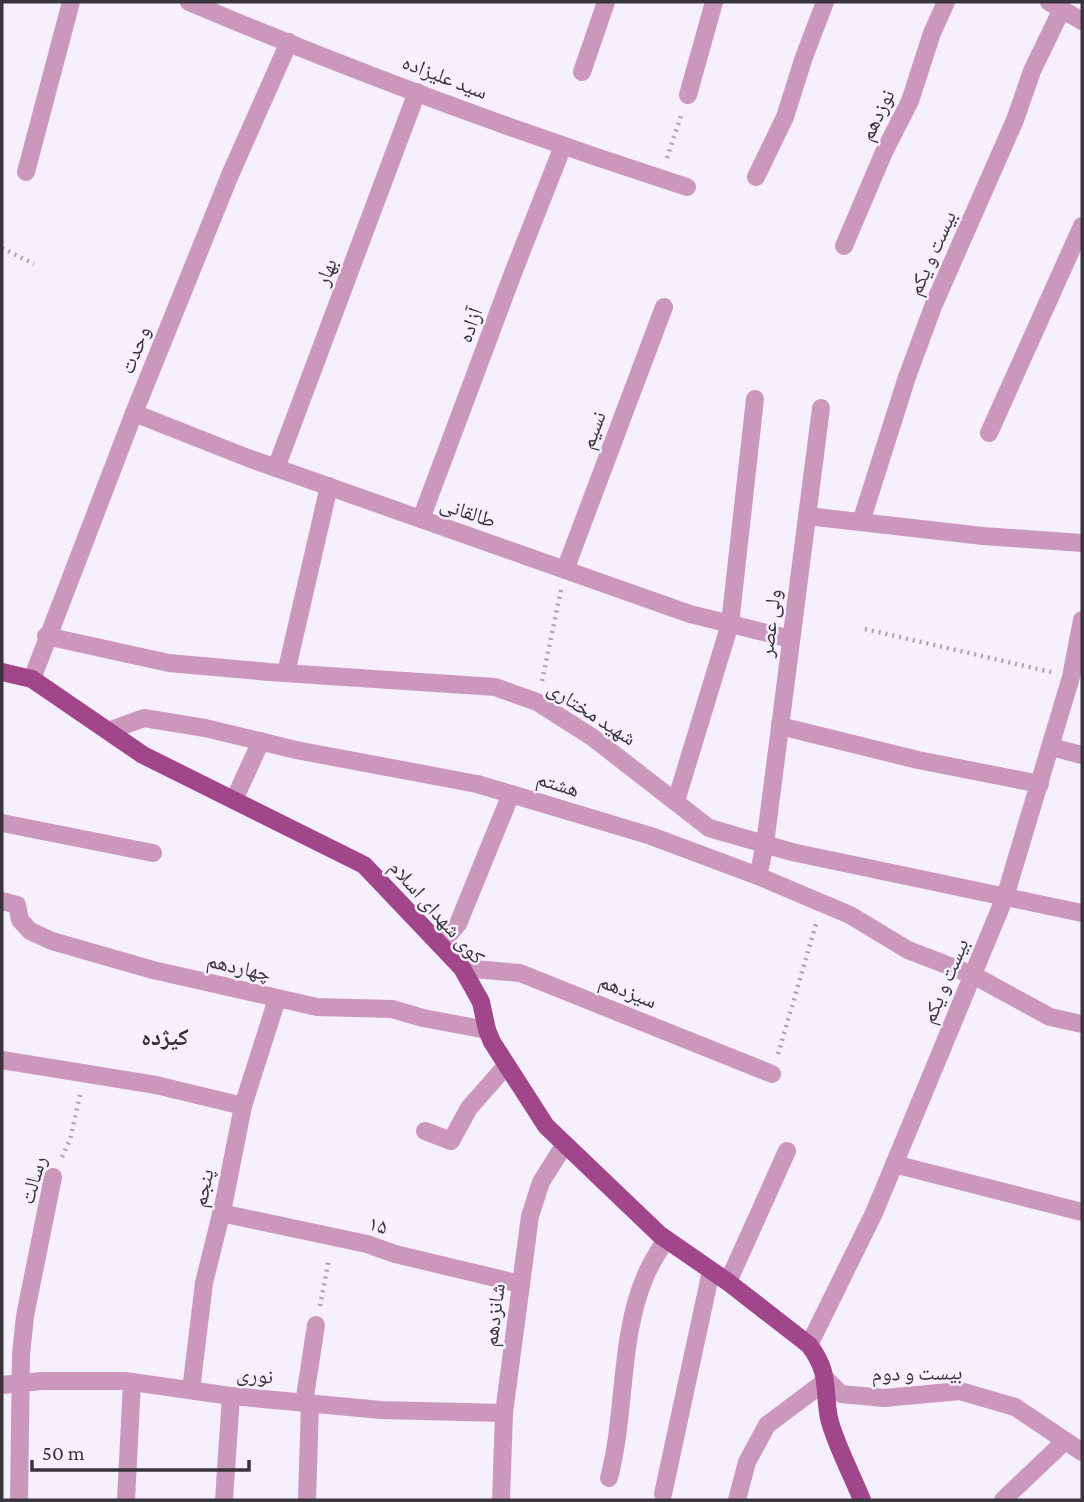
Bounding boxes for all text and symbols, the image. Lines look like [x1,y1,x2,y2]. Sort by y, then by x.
street label: سید علیزاده [399,50,491,104]
street label: نوزدهم [854,85,901,145]
street label: بیست و یکم [903,207,963,300]
street label: بهار [310,255,342,290]
street label: آزاده [453,304,488,346]
street label: وحدت [115,323,155,377]
street label: نسیم [575,408,613,453]
street label: طالقانی [437,491,499,534]
street label: ولی عصر [754,588,787,659]
street label: شهید مختاری [543,675,641,751]
street label: هشتم [533,766,582,804]
street label: کوی شهدای اسلام [383,855,490,970]
street label: بیست و یکم [916,935,975,1028]
street label: چهاردهم [204,948,273,988]
street label: سیزدهم [595,969,660,1015]
district label: کیژده [141,1024,189,1051]
street label: رسالت [15,1153,51,1207]
street label: پنجم [187,1167,221,1210]
street label: ۱۵ [365,1211,391,1239]
street label: شانزدهم [478,1282,512,1348]
street label: بیست و دوم [871,1360,963,1388]
street label: نوری [236,1361,274,1389]
scale bar [32,1428,248,1472]
text: 50 m [42,1441,85,1465]

